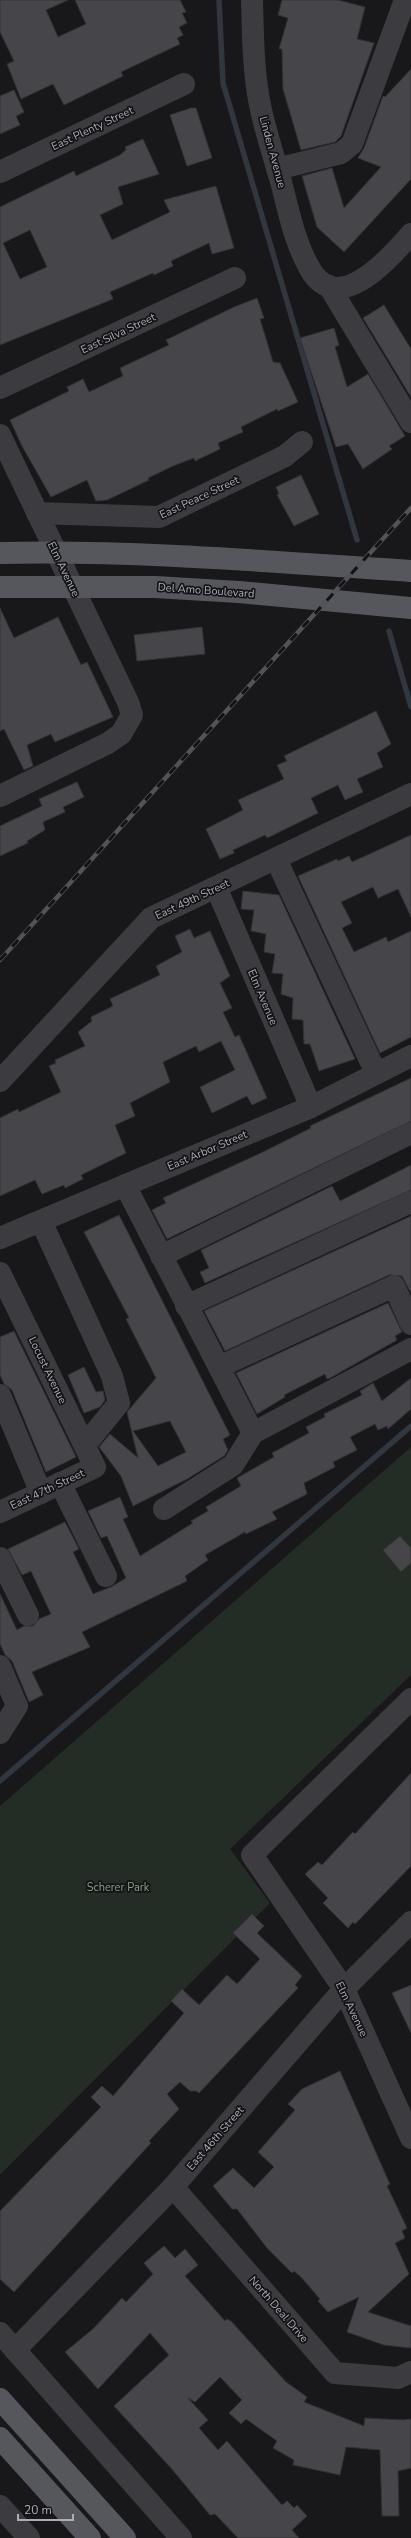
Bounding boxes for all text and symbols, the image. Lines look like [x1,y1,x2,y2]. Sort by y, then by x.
street label: East Plenty Street [49,103,136,154]
street label: Linden Avenue [256,115,289,190]
street label: East Silva Street [78,310,158,357]
street label: East Peace Street [157,472,242,522]
street label: Elm Avenue [44,539,83,599]
street label: Del Amo Boulevard [157,580,255,601]
street label: East 49th Street [153,876,232,923]
street label: Elm Avenue [244,967,281,1028]
street label: East Arbor Street [165,1127,250,1174]
street label: Locust Avenue [25,1334,70,1406]
street label: East 47th Street [8,1466,87,1513]
park label: Scherer Park [87,1880,150,1895]
street label: Elm Avenue [332,1979,371,2039]
street label: East 46th Street [183,2103,247,2174]
street label: North Deal Drive [246,2273,312,2346]
scale bar [18,2496,73,2522]
text: 20 m [24,2502,52,2518]

